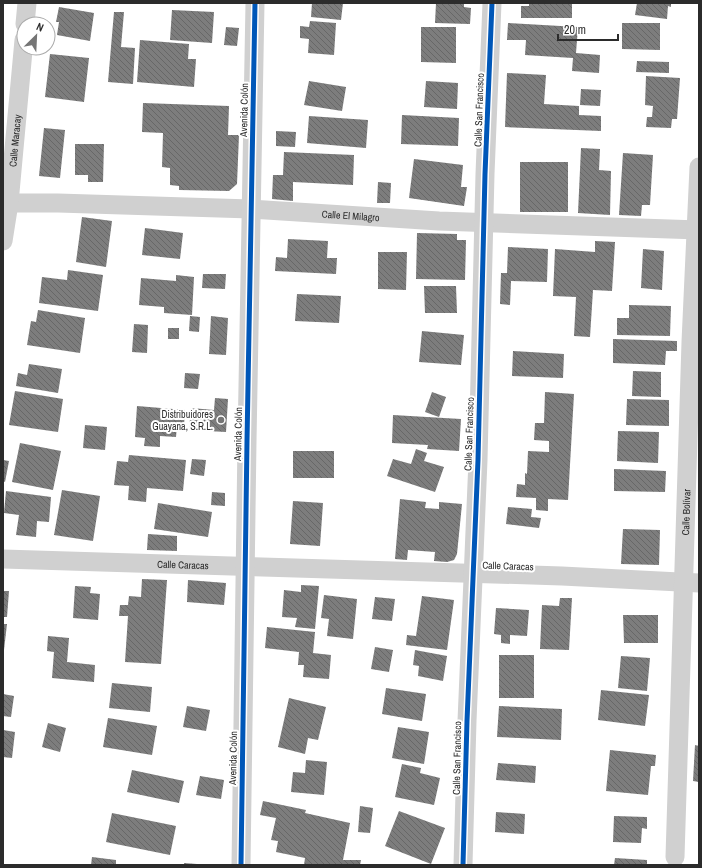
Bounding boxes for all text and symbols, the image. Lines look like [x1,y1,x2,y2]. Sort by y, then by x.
north arrow [16,16,56,56]
scale bar [558,16,618,42]
text: N [34,19,46,35]
text: 20 m [564,22,586,38]
street label: Calle San Francisco [471,72,487,147]
street label: Avenida Colón [237,83,251,138]
street label: Calle Maracay [6,113,24,167]
street label: Calle El Milagro [321,207,380,224]
street label: Calle San Francisco [461,396,477,471]
street label: Avenida Colón [231,407,245,462]
place label: Distribuidores Guayana, S.R.L. [152,408,213,433]
marker: Distribuidores Guayana, S.R.L. [216,415,226,425]
street label: Calle Bolívar [678,488,693,536]
street label: Calle Caracas [157,557,209,572]
street label: Calle Caracas [482,559,534,573]
street label: Calle San Francisco [450,721,464,795]
street label: Avenida Colón [226,731,240,786]

